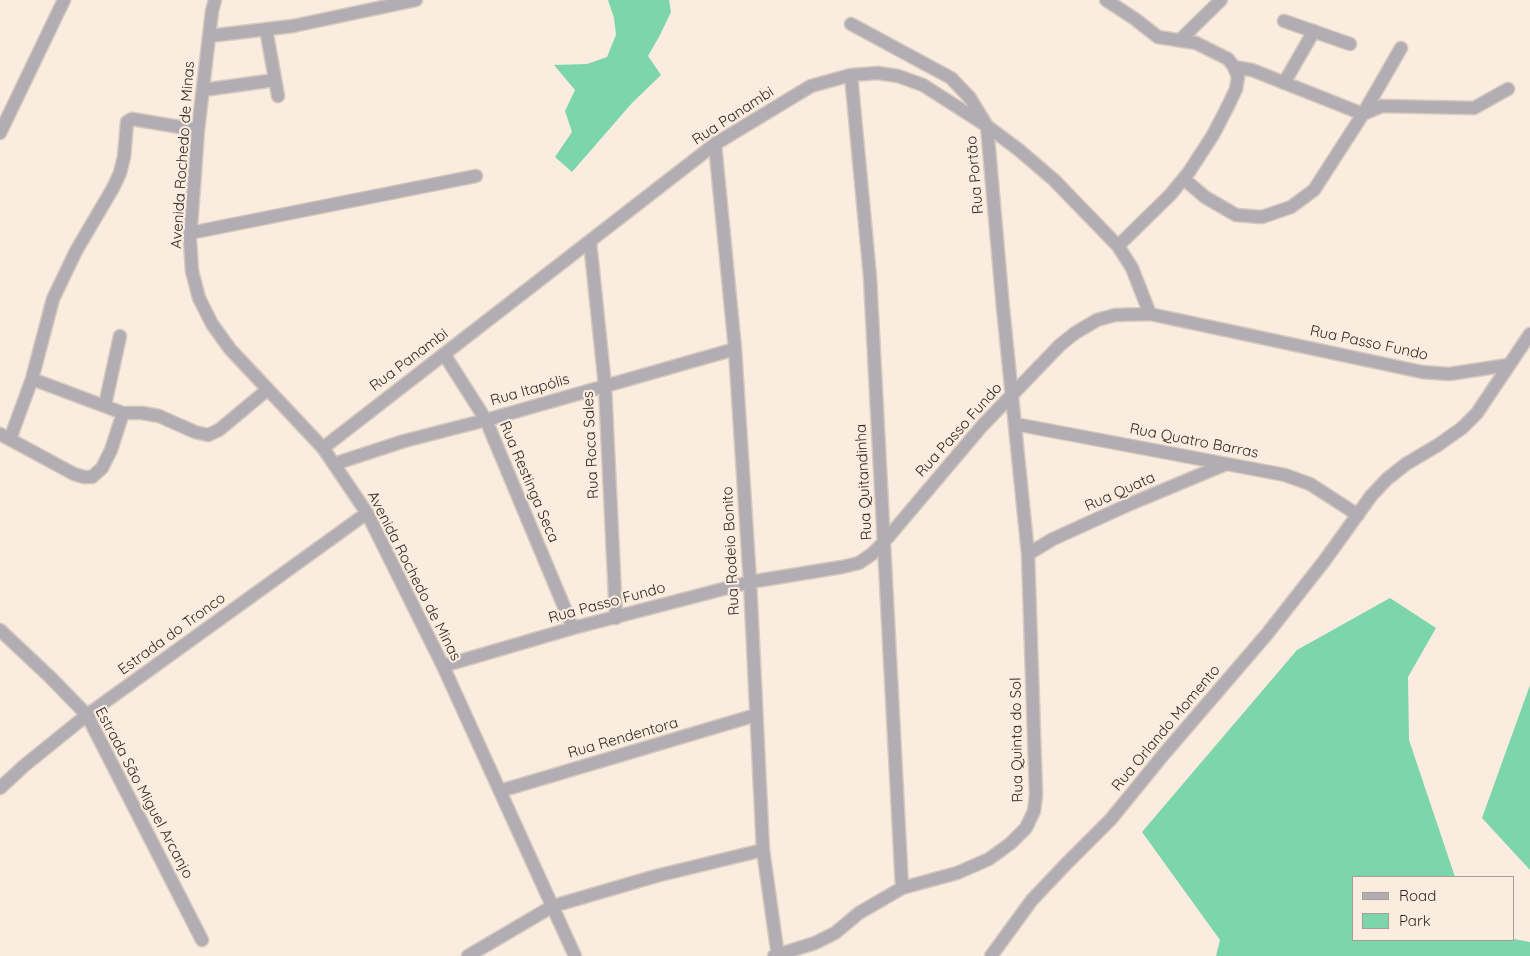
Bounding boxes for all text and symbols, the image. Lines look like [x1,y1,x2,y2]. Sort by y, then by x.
street label: Avenida Rochedo de Minas [167,61,199,249]
street label: Rua Panambi [689,83,777,149]
street label: Rua Portão [963,135,987,215]
street label: Rua Passo Fundo [1308,322,1430,364]
street label: Rua Panambi [366,325,452,395]
street label: Rua Itapólis [488,370,572,410]
street label: Rua Passo Fundo [912,379,1006,481]
street label: Rua Roca Sales [579,391,603,499]
street label: Rua Restinga Seca [495,419,563,545]
street label: Rua Quatro Barras [1128,420,1260,462]
street label: Rua Quitandinha [852,423,876,541]
street label: Rua Quata [1082,469,1158,515]
street label: Rua Rodeio Bonito [719,486,743,616]
street label: Avenida Rochedo de Minas [363,488,465,664]
street label: Rua Passo Fundo [547,579,667,627]
street label: Estrada do Tronco [115,589,229,679]
street label: Rua Orlando Momento [1108,661,1224,795]
street label: Rua Quinta do Sol [1007,677,1027,803]
street label: Estrada São Miguel Arcanjo [91,704,197,882]
street label: Rua Rendentora [566,714,680,762]
legend [1352,876,1515,941]
text: Road [1399,886,1436,905]
text: Park [1399,911,1431,930]

